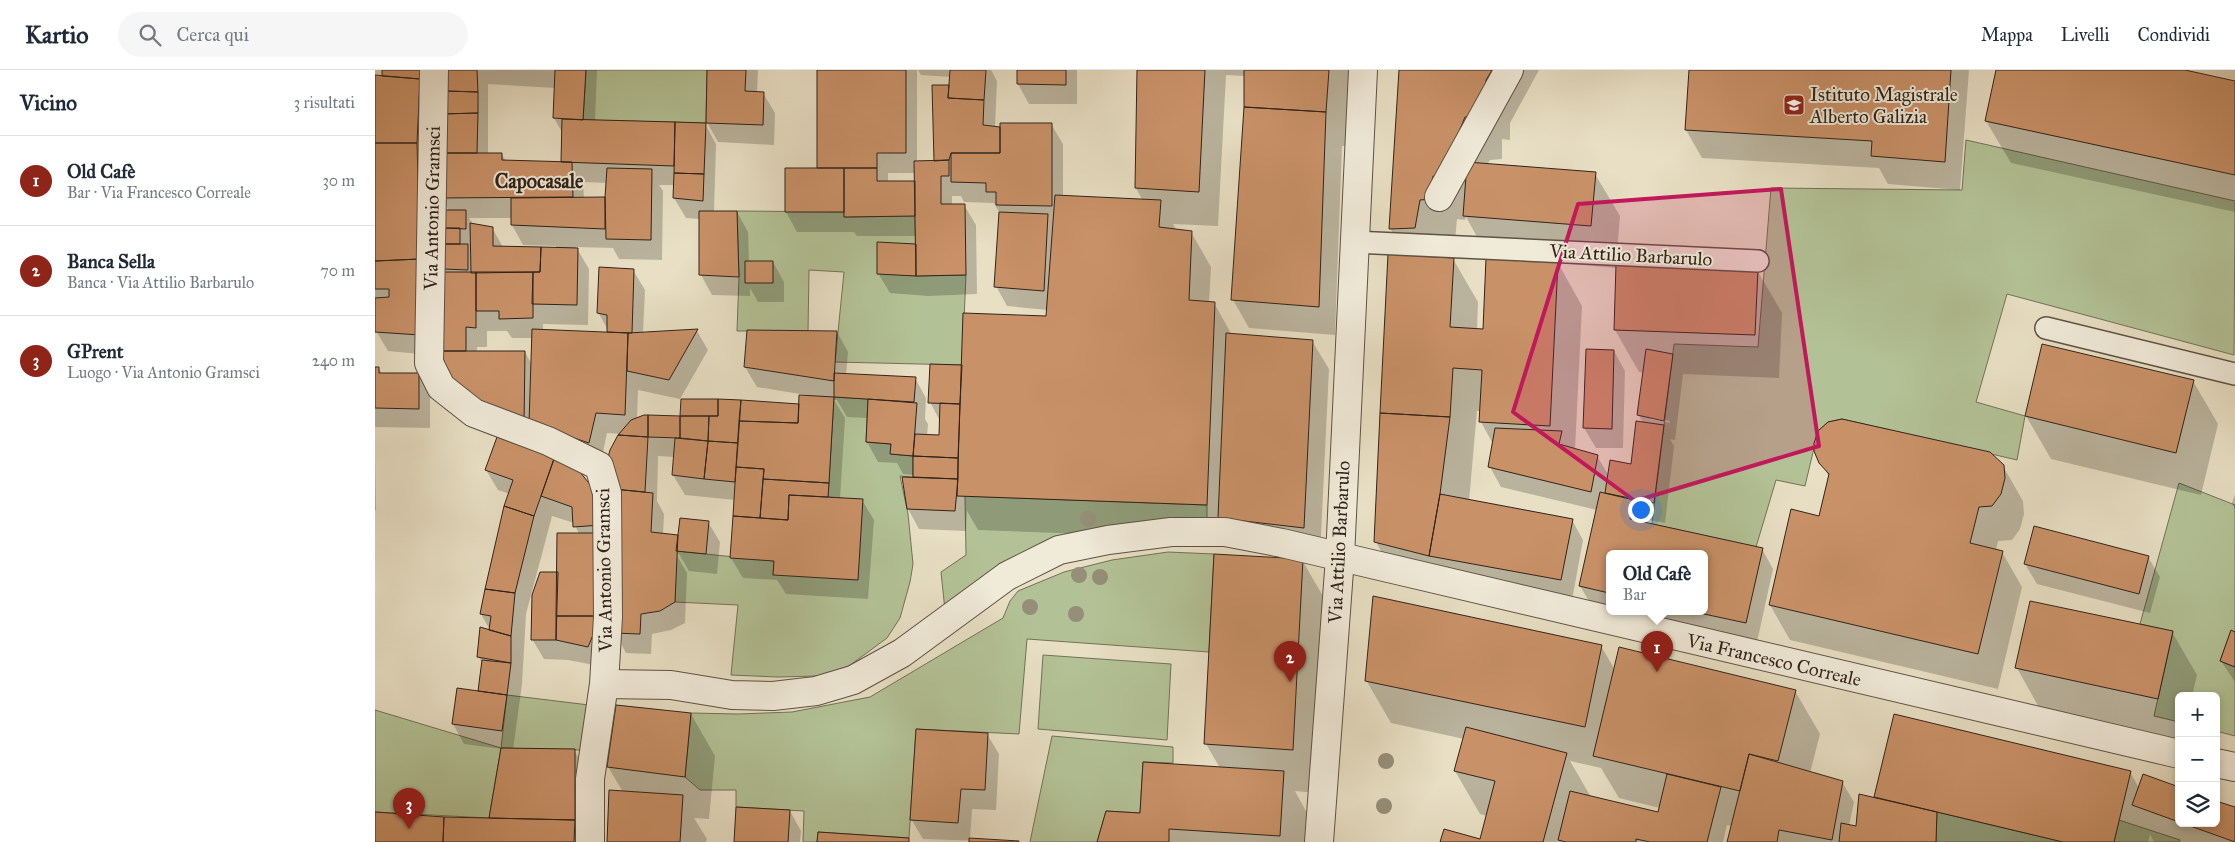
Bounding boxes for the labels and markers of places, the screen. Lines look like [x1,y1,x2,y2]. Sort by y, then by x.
place label: Istituto Magistrale Alberto Galizia [1809,83,1958,128]
school or university icon: Istituto Magistrale Alberto Galizia [1782,93,1806,117]
pin: 1 [1641,631,1673,672]
pin: 2 [1274,641,1306,682]
pin: 3 [393,788,425,829]

